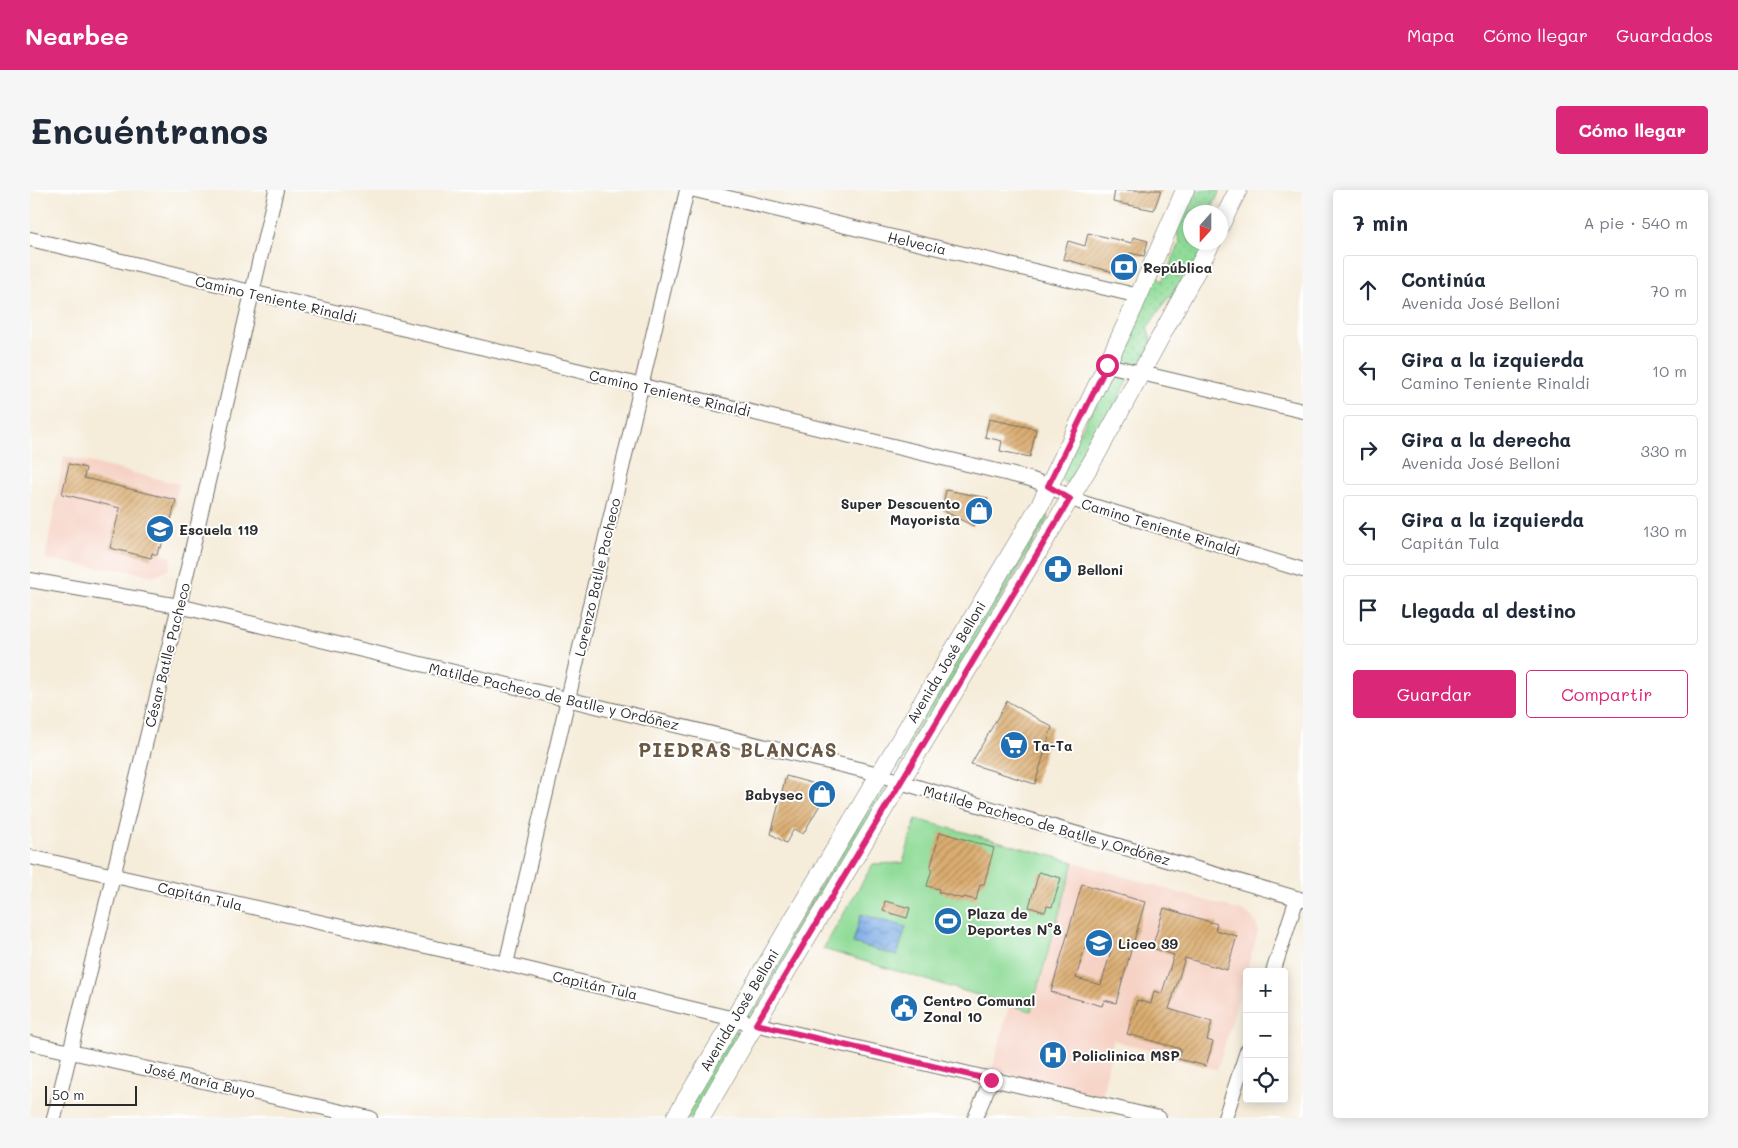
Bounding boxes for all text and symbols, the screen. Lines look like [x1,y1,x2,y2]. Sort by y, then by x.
text: Nearbee [25,20,129,51]
text: Mapa [1407,23,1455,47]
text: Cómo llegar [1483,23,1588,47]
text: Guardados [1616,23,1713,47]
button: Cómo llegar [1556,106,1708,154]
text: Encuéntranos [30,107,269,153]
north arrow [1183,205,1228,250]
text: 7 min [1353,209,1408,236]
text: A pie · 540 m [1583,212,1688,233]
street label: Helvecia [886,227,948,259]
bank icon: República [1109,252,1139,282]
place label: República [1143,258,1213,277]
text: Continúa [1401,267,1486,292]
street label: Camino Teniente Rinaldi [193,271,359,327]
icon: ahead [1354,276,1382,304]
text: 70 m [1650,280,1687,301]
text: Avenida José Belloni [1401,292,1560,313]
text: Gira a la izquierda [1401,347,1584,372]
route start [1096,354,1119,377]
icon: left [1354,356,1382,384]
text: 10 m [1652,360,1687,381]
street label: Camino Teniente Rinaldi [587,365,753,421]
text: Camino Teniente Rinaldi [1401,372,1590,393]
text: Gira a la derecha [1401,427,1571,452]
icon: right [1354,436,1382,464]
text: 330 m [1641,440,1687,461]
text: Avenida José Belloni [1401,452,1560,473]
place label: Super Descuento Mayorista [841,494,960,529]
street label: Camino Teniente Rinaldi [1079,494,1243,560]
street label: Lorenzo Batlle Pacheco [570,496,624,658]
shop icon: Super Descuento Mayorista [964,496,994,526]
text: Gira a la izquierda [1401,507,1584,532]
school or university icon: Escuela 119 [145,514,175,544]
icon: left [1354,516,1382,544]
place label: Escuela 119 [179,520,259,539]
text: 130 m [1643,520,1687,541]
text: Capitán Tula [1401,532,1500,553]
pharmacy icon: Belloni [1043,554,1073,584]
place label: Belloni [1077,560,1124,579]
street label: César Batlle Pacheco [140,581,194,729]
icon: arrive [1354,596,1382,624]
street label: Avenida José Belloni [902,597,990,727]
text: Llegada al destino [1401,598,1576,623]
street label: Matilde Pacheco de Batlle y Ordóñez [427,658,681,734]
button: Guardar [1353,670,1516,718]
button: Compartir [1526,670,1688,718]
supermarket icon: Ta-Ta [999,730,1029,760]
place label: Ta-Ta [1033,736,1073,755]
district label: PIEDRAS BLANCAS [638,737,838,762]
shop icon: Babysec [807,779,837,809]
street label: Matilde Pacheco de Batlle y Ordóñez [921,781,1173,869]
place label: Babysec [745,785,803,804]
street label: Capitán Tula [156,877,244,915]
place label: Plaza de Deportes N°8 [967,904,1062,939]
sports icon: Plaza de Deportes N°8 [933,906,963,936]
school or university icon: Liceo 39 [1084,928,1114,958]
place label: Liceo 39 [1118,934,1179,953]
street label: Avenida José Belloni [695,945,783,1075]
street label: Capitán Tula [551,966,639,1004]
map controls [1243,968,1288,1103]
button: + [1243,968,1288,1013]
place label: Centro Comunal Zonal 10 [923,991,1035,1026]
public building icon: Centro Comunal Zonal 10 [889,993,919,1023]
button: − [1243,1013,1288,1058]
hospital icon: Policlinica MSP [1038,1040,1068,1070]
place label: Policlinica MSP [1072,1046,1180,1065]
street label: José María Buyo [143,1058,257,1102]
button: locate [1243,1058,1288,1103]
route end [980,1069,1003,1092]
scale bar [45,1083,138,1106]
text: 50 m [52,1085,84,1104]

